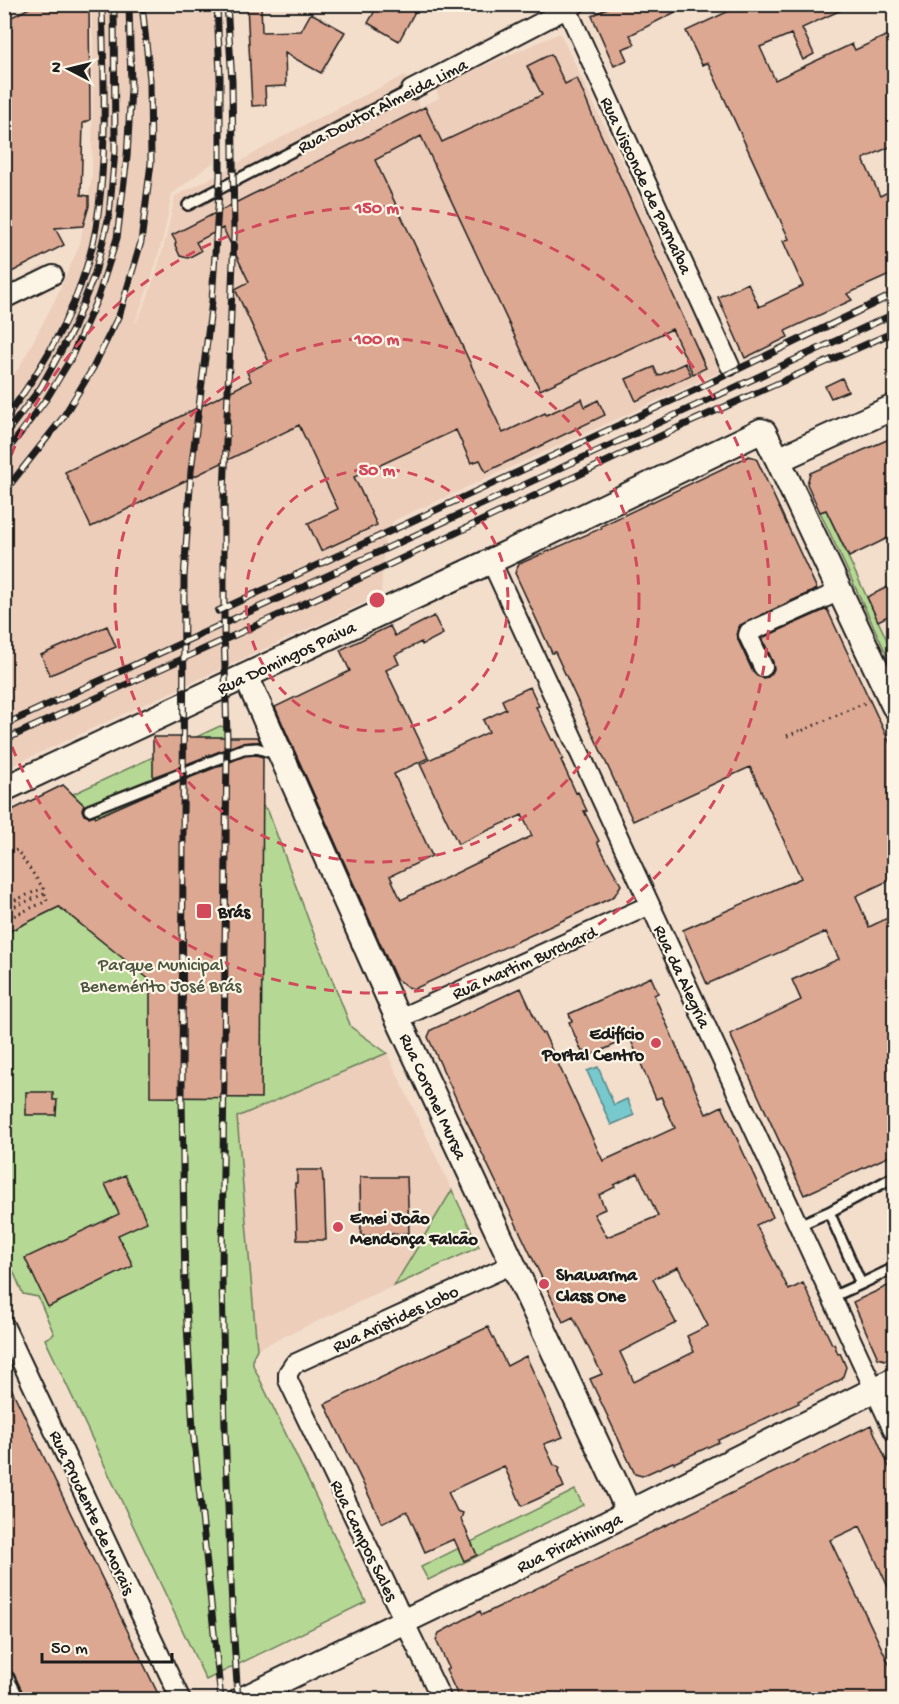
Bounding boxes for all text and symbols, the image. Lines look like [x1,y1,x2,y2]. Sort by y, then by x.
north arrow [39,39,99,99]
street label: Rua Doutor Almeida Lima [295,55,472,159]
text: N [48,61,68,74]
street label: Rua Visconde de Parnaíba [594,94,695,279]
text: 150 m [354,199,399,220]
text: 100 m [354,330,400,351]
text: 50 m [359,461,396,482]
centre of rings [367,590,387,610]
street label: Rua Domingos Paiva [214,617,361,701]
marker: Brás [195,902,213,920]
place label: Brás [217,903,252,924]
street label: Rua Martim Burchard [449,922,602,1006]
street label: Rua da Alegria [648,922,714,1033]
park label: Parque Municipal Benemérito José Brás [80,956,243,998]
place label: Edifício Portal Centro [541,1025,645,1067]
street label: Rua Coronel Mursa [393,1031,471,1164]
marker: Edifício Portal Centro [649,1036,663,1050]
place label: Emei João Mendonça Falcão [350,1209,478,1251]
marker: Emei João Mendonça Falcão [331,1220,345,1234]
place label: Shawarma Class One [555,1266,638,1308]
marker: Shawarma Class One [537,1277,551,1291]
street label: Rua Aristides Lobo [330,1282,462,1359]
street label: Rua Prudente de Morais [43,1428,139,1600]
street label: Rua Campos Sales [324,1477,402,1606]
street label: Rua Piratininga [514,1509,627,1579]
scale bar [42,1626,172,1664]
text: 50 m [51,1639,88,1660]

